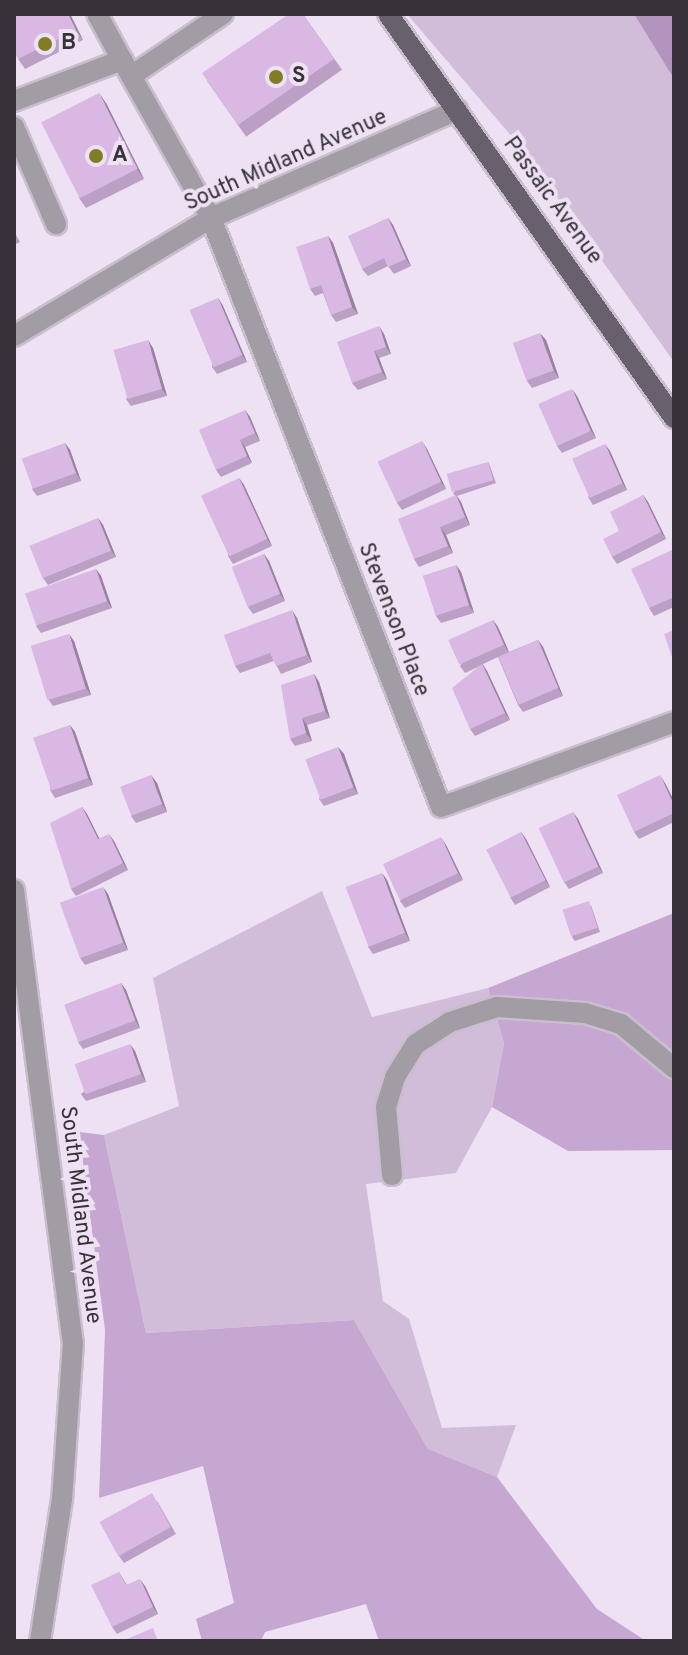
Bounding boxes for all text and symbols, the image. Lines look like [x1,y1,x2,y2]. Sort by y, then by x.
place label: B [61,31,76,57]
marker: B [36,35,54,53]
place label: S [292,64,305,90]
marker: S [267,68,285,86]
street label: South Midland Avenue [180,104,392,218]
street label: Passaic Avenue [497,132,607,270]
place label: A [112,143,128,169]
marker: A [87,147,105,165]
street label: Stevenson Place [352,539,434,701]
street label: South Midland Avenue [53,1104,107,1326]

